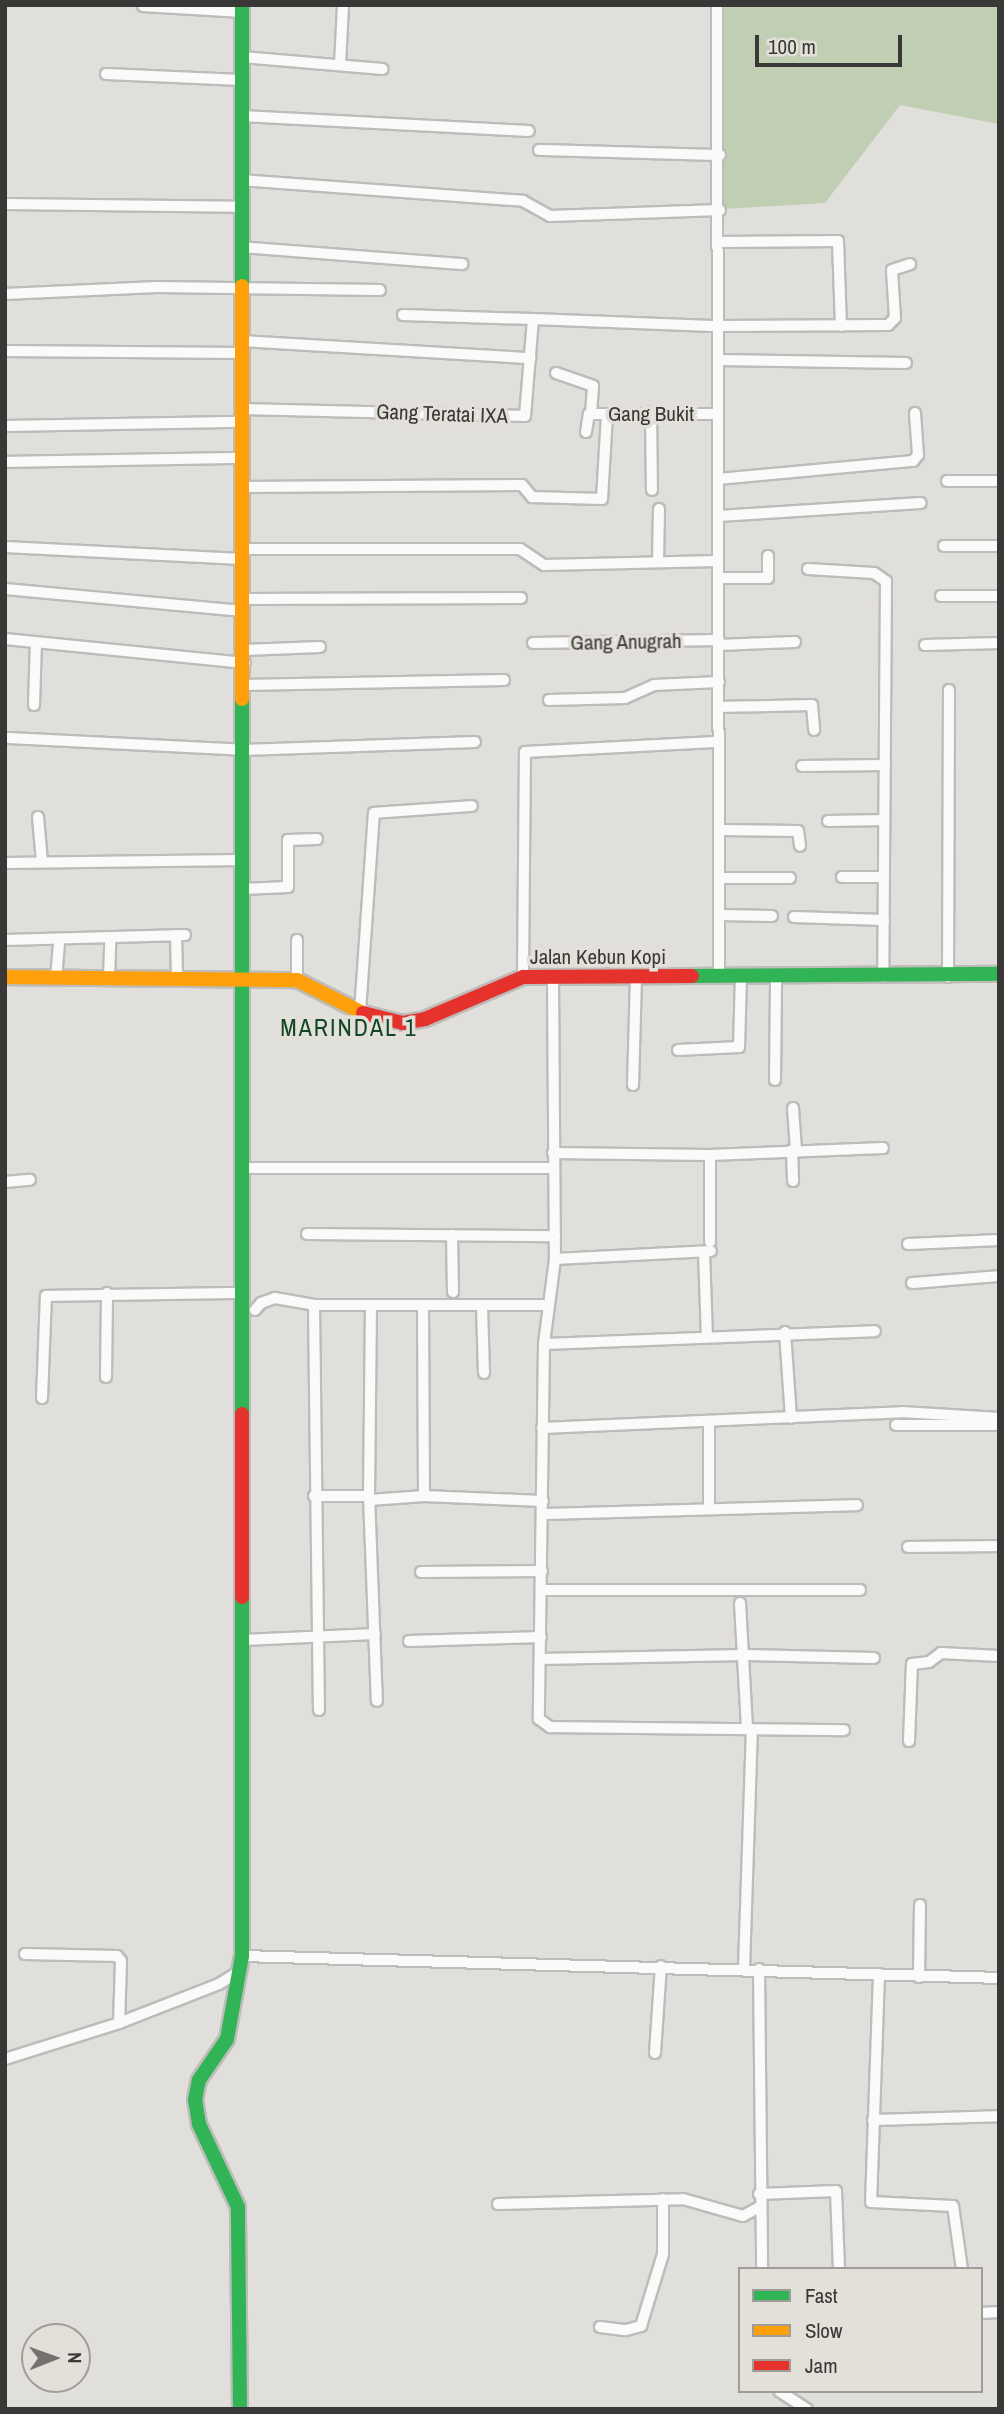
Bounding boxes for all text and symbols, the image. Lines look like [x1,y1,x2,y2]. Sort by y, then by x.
scale bar [759,21,906,65]
text: 100 m [768,32,816,61]
street label: Gang Teratai IXA [376,399,508,429]
street label: Gang Bukit [608,401,694,427]
street label: Gang Anugrah [570,628,682,656]
street label: Jalan Kebun Kopi [530,944,666,970]
district label: MARINDAL 1 [281,1014,417,1042]
legend [738,2267,983,2393]
text: Fast [805,2281,838,2310]
text: Slow [805,2316,842,2345]
north arrow [21,2323,91,2393]
text: Jam [805,2351,838,2380]
text: N [62,2352,88,2364]

